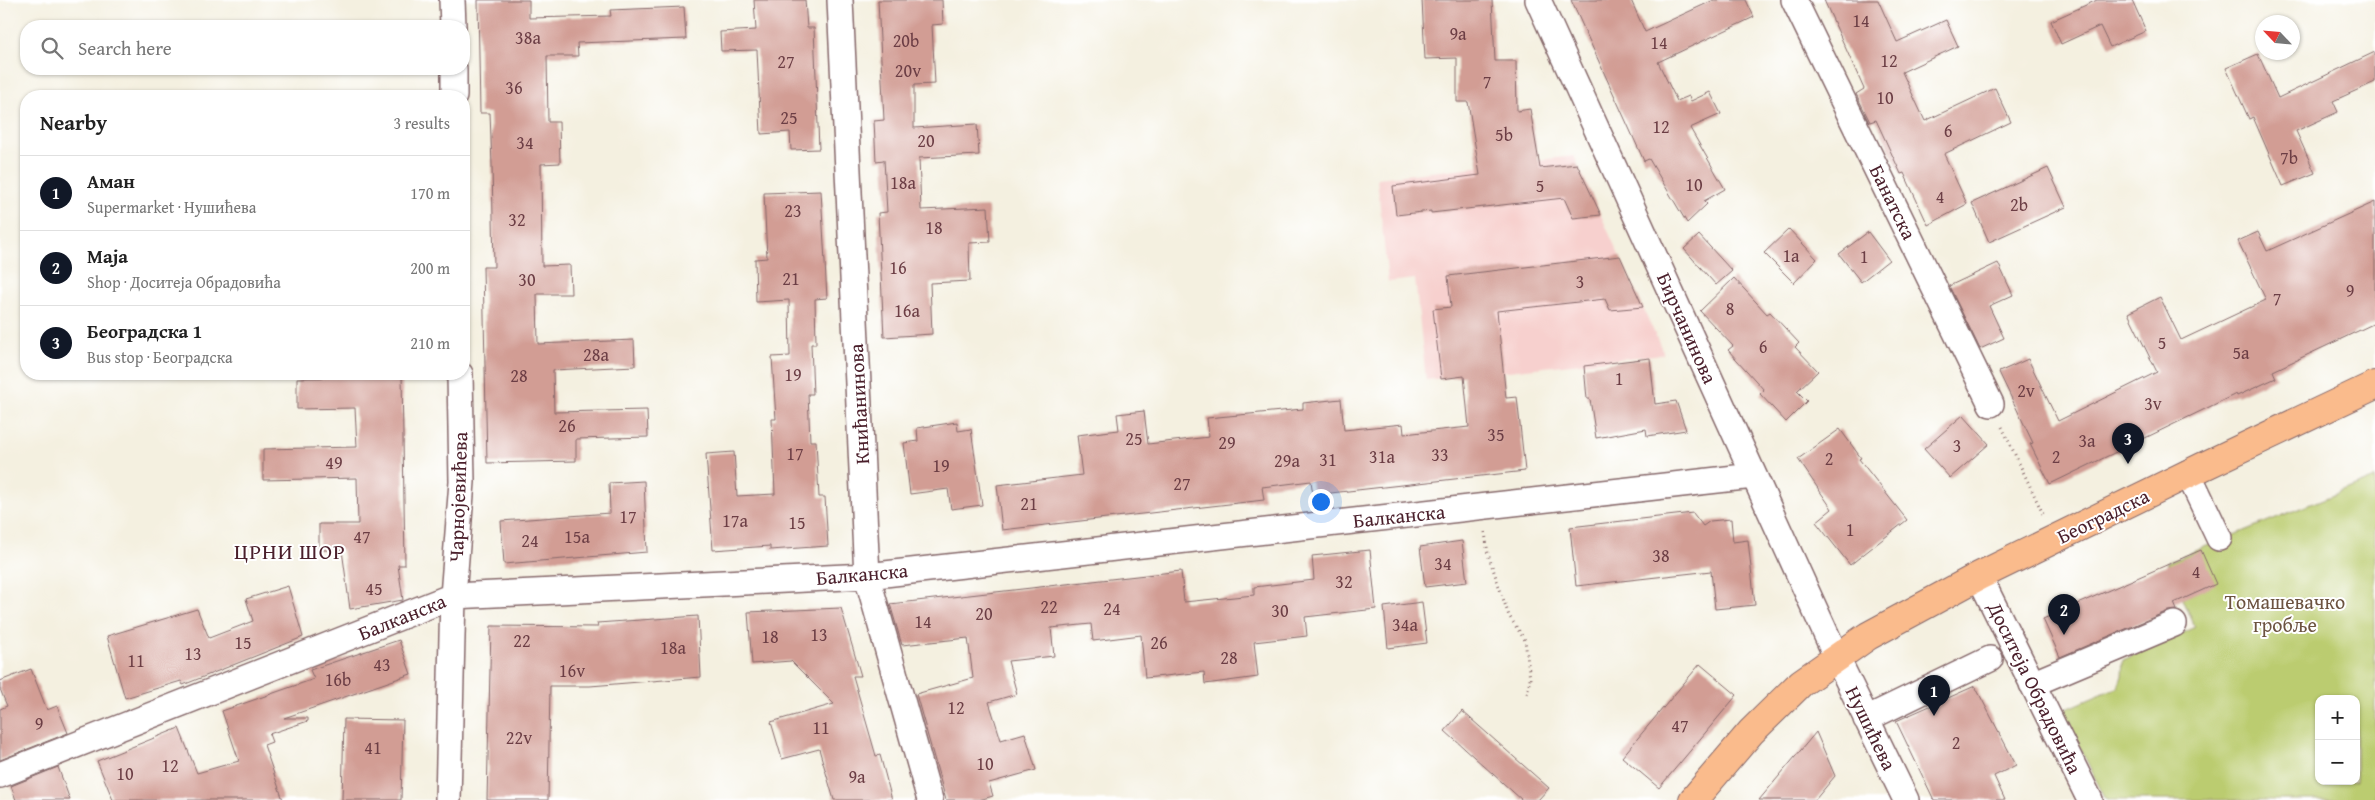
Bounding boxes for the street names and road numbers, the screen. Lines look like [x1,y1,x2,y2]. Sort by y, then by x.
street label: Банатска [1863,159,1924,245]
street label: Бирчанинова [1650,268,1725,388]
street label: Книћанинова [841,342,876,465]
street label: Чарнојевићева [441,431,474,563]
street label: Београдска [2052,481,2154,550]
street label: Балканска [1352,496,1447,535]
street label: Балканска [815,555,910,592]
street label: Балканска [354,586,450,647]
street label: Доситеја Обрадовића [1981,596,2090,779]
street label: Нушићева [1839,681,1905,775]

